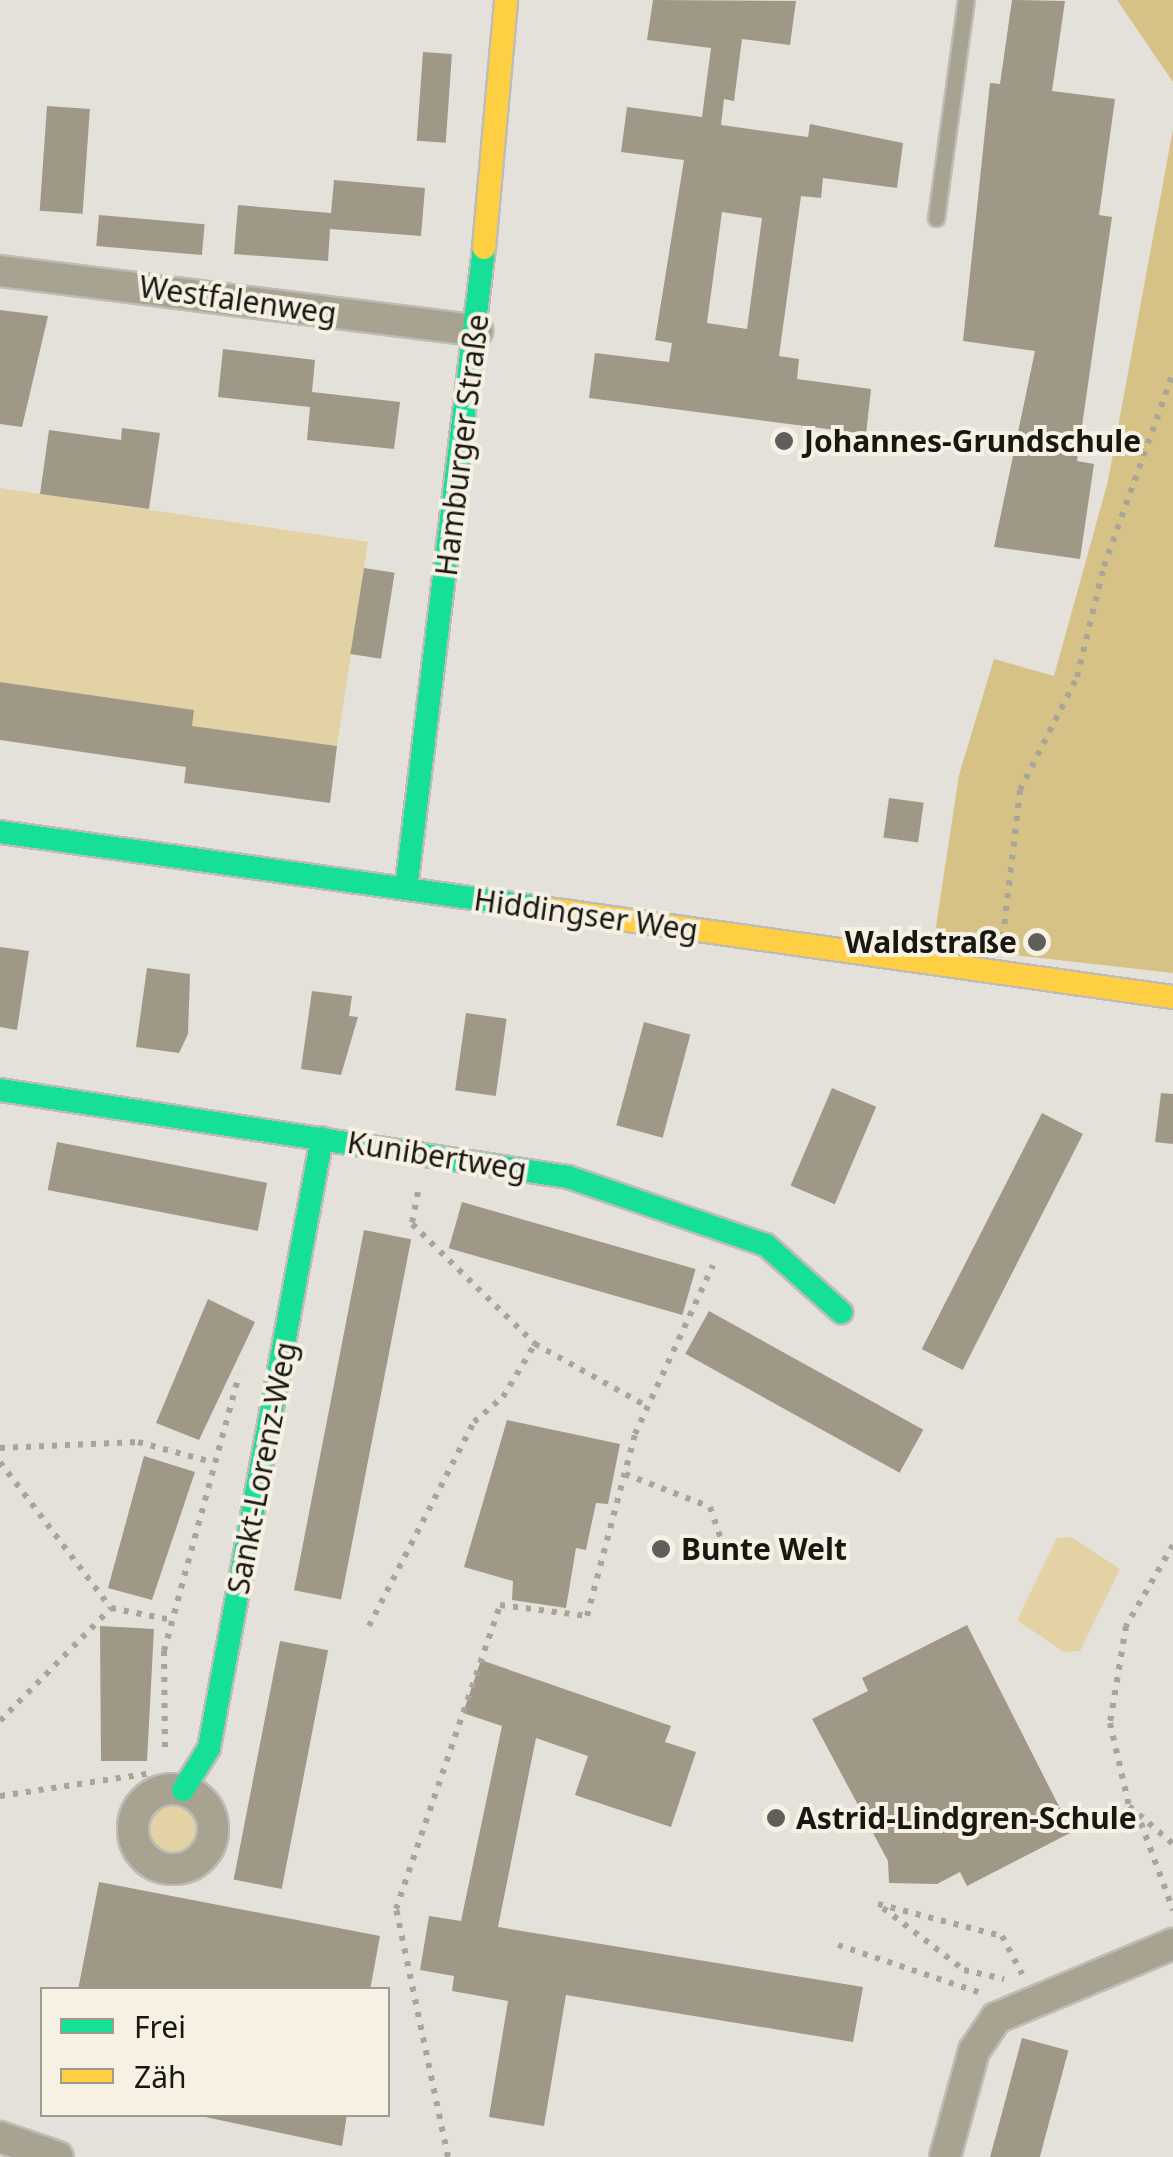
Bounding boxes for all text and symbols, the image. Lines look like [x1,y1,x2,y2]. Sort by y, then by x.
street label: Westfalenweg [137,268,339,332]
street label: Hamburger Straße [428,312,496,578]
place label: Johannes-Grundschule [804,423,1141,459]
marker: Johannes-Grundschule [773,430,795,452]
street label: Hiddingser Weg [472,881,700,949]
place label: Waldstraße [845,924,1017,960]
marker: Waldstraße [1026,931,1048,953]
street label: Kunibertweg [345,1124,529,1188]
street label: Sankt-Lorenz-Weg [220,1339,304,1597]
place label: Bunte Welt [681,1531,847,1567]
marker: Bunte Welt [650,1538,672,1560]
place label: Astrid-Lindgren-Schule [796,1800,1137,1836]
marker: Astrid-Lindgren-Schule [765,1807,787,1829]
legend [40,1987,390,2117]
text: Frei [134,2006,186,2047]
text: Zäh [134,2056,187,2097]

